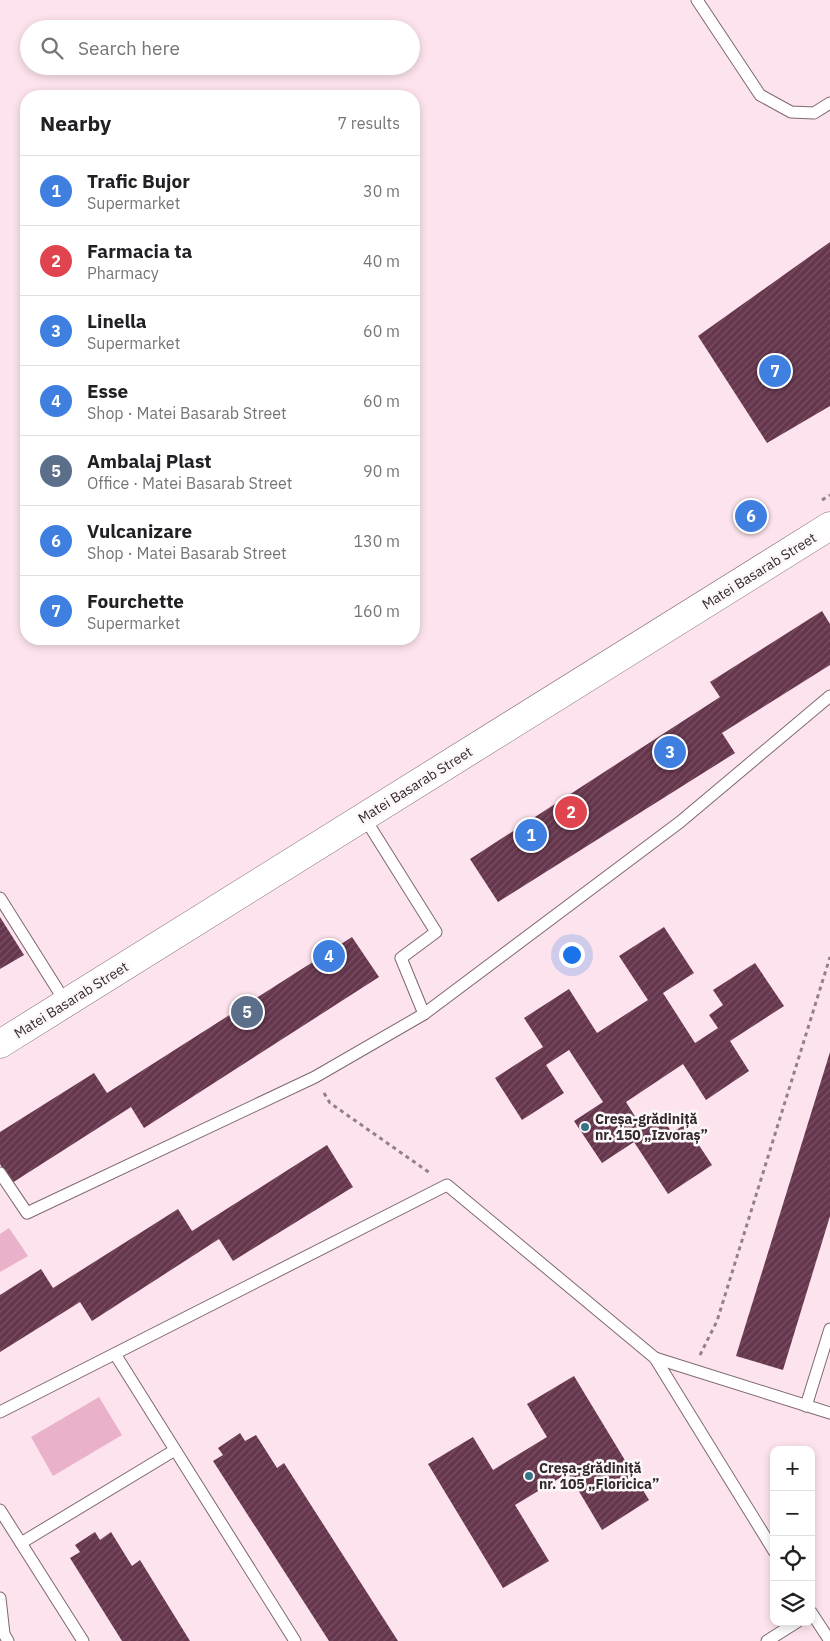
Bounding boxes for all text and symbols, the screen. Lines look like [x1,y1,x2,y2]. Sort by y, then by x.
search box [20,20,420,75]
icon: search [38,34,66,62]
text: Search here [78,36,180,60]
text: Nearby [40,109,111,137]
text: 7 results [337,113,400,133]
text: Trafic Bujor [87,169,190,193]
text: 1 [51,181,61,201]
text: 30 m [363,181,400,201]
text: Supermarket [87,193,180,213]
text: Farmacia ta [87,239,192,263]
text: 2 [51,251,61,271]
text: 40 m [363,251,400,271]
text: Pharmacy [87,263,159,283]
text: Linella [87,309,147,333]
text: 3 [51,321,61,341]
text: 60 m [363,321,400,341]
text: Supermarket [87,333,180,353]
pin: 7 [759,352,791,390]
text: Esse [87,379,128,403]
text: 4 [51,391,61,411]
text: 60 m [363,391,400,411]
text: Shop · Matei Basarab Street [87,403,287,423]
text: Ambalaj Plast [87,449,212,473]
text: 5 [51,461,61,481]
text: 90 m [363,461,400,481]
text: Office · Matei Basarab Street [87,473,292,493]
pin: 6 [735,497,767,535]
text: Vulcanizare [87,519,192,543]
street label: Matei Basarab Street [698,528,820,613]
text: 6 [51,531,61,551]
text: 130 m [353,531,400,551]
text: Shop · Matei Basarab Street [87,543,287,563]
text: Fourchette [87,589,184,613]
text: 7 [51,601,61,621]
text: 160 m [353,601,400,621]
text: Supermarket [87,613,180,633]
pin: 3 [654,733,686,771]
street label: Matei Basarab Street [354,742,476,827]
pin: 2 [555,793,587,831]
pin: 1 [515,816,547,854]
pin: 4 [313,937,345,975]
your location [559,942,585,968]
street label: Matei Basarab Street [10,957,132,1042]
pin: 5 [231,993,263,1031]
place label: Creșa-grădiniță nr. 150 „Izvoraș” [595,1110,708,1144]
marker: Creșa-grădiniță nr. 150 „Izvoraș” [579,1121,591,1133]
map controls [770,1446,815,1626]
button: + [770,1446,815,1491]
place label: Creșa-grădiniță nr. 105 „Floricica” [539,1459,660,1493]
marker: Creșa-grădiniță nr. 105 „Floricica” [523,1470,535,1482]
button: − [770,1491,815,1536]
button: locate [770,1536,815,1581]
button: layers [770,1581,815,1626]

